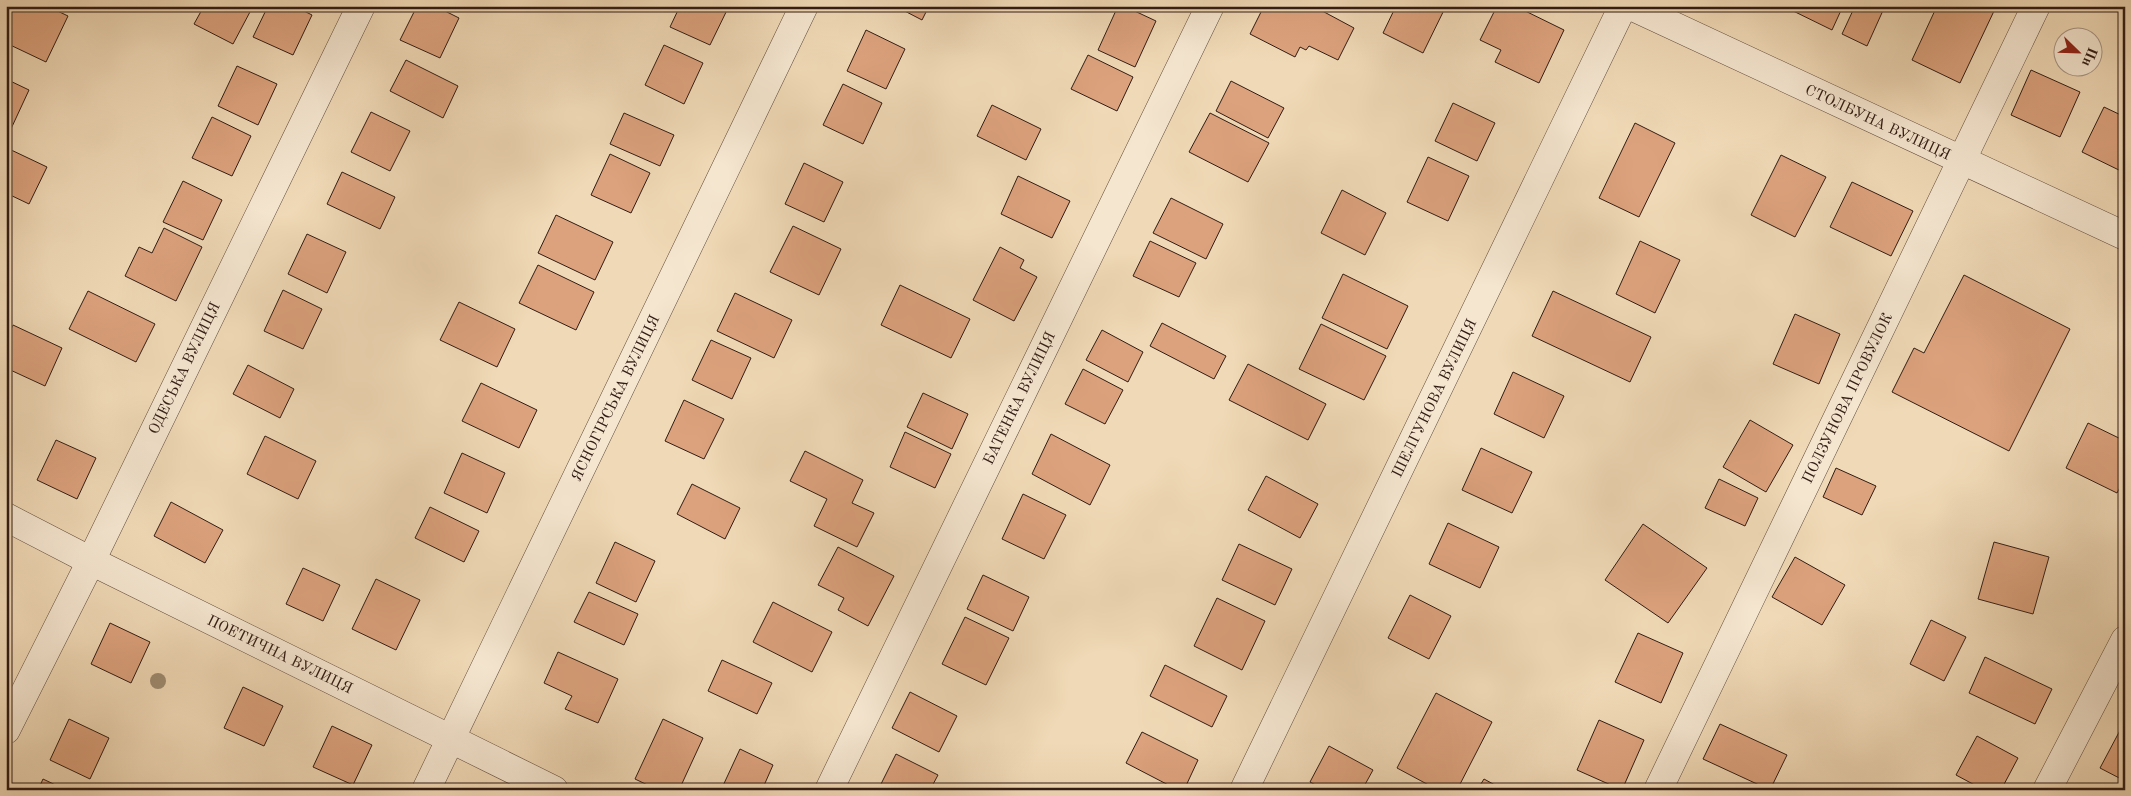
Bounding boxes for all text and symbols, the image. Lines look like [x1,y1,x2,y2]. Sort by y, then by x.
north arrow [2054,28,2104,78]
text: Пн [2079,45,2099,68]
street label: СТОЛБУНА ВУЛИЦЯ [1802,83,1952,164]
street label: ОДЕСЬКА ВУЛИЦЯ [147,300,224,437]
street label: ПОЛЗУНОВА ПРОВУЛОК [1800,311,1896,486]
street label: ЯСНОГІРСЬКА ВУЛИЦЯ [570,313,663,484]
street label: ШЕЛГУНОВА ВУЛИЦЯ [1390,317,1480,480]
street label: БАТЕНКА ВУЛИЦЯ [982,330,1059,467]
street label: ПОЕТИЧНА ВУЛИЦЯ [204,614,355,697]

